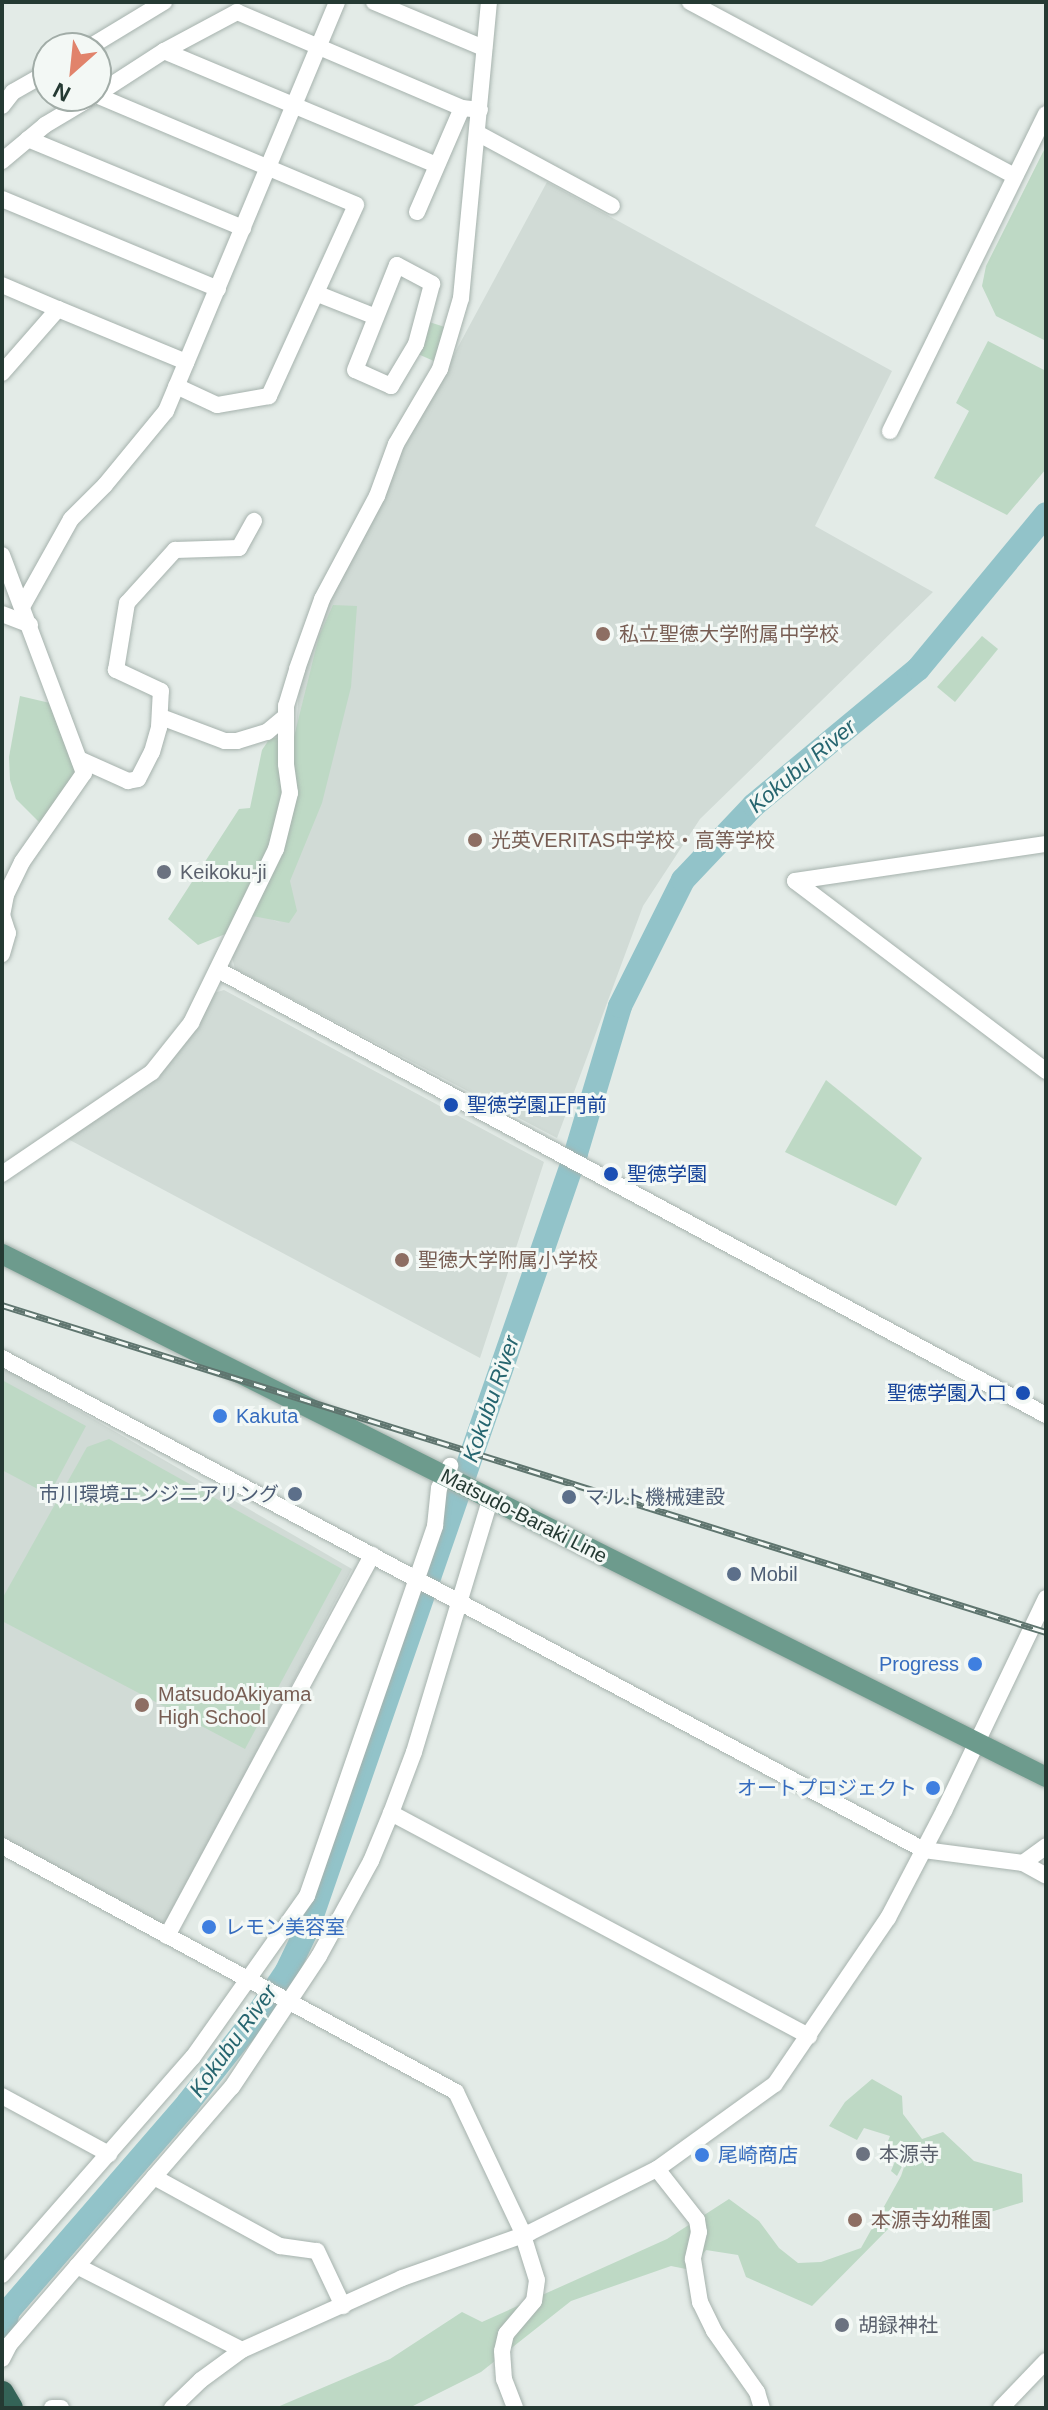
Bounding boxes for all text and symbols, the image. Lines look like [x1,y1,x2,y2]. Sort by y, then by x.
north arrow [32,32,112,112]
text: N [49,77,75,107]
place label: 私立聖徳大学附属中学校 [619,622,839,646]
marker: 私立聖徳大学附属中学校 [594,625,612,643]
water label: Kokubu River [743,713,861,819]
place label: 光英VERITAS中学校・高等学校 [491,828,775,852]
marker: 光英VERITAS中学校・高等学校 [466,831,484,849]
place label: Keikoku-ji [180,860,267,884]
marker: Keikoku-ji [155,863,173,881]
place label: 聖徳学園正門前 [467,1093,607,1117]
marker: 聖徳学園正門前 [442,1096,460,1114]
place label: 聖徳学園 [627,1162,707,1186]
marker: 聖徳学園 [602,1165,620,1183]
place label: 聖徳大学附属小学校 [418,1248,598,1272]
marker: 聖徳大学附属小学校 [393,1251,411,1269]
water label: Kokubu River [457,1332,525,1466]
place label: 聖徳学園入口 [887,1381,1007,1405]
marker: 聖徳学園入口 [1014,1384,1032,1402]
place label: Kakuta [236,1404,298,1428]
marker: Kakuta [211,1407,229,1425]
street label: Matsudo-Baraki Line [437,1464,611,1568]
place label: 市川環境エンジニアリング [39,1482,279,1506]
marker: 市川環境エンジニアリング [286,1485,304,1503]
place label: マルト機械建設 [585,1485,725,1509]
marker: マルト機械建設 [560,1488,578,1506]
place label: Mobil [750,1562,798,1586]
marker: Mobil [725,1565,743,1583]
place label: Progress [879,1652,959,1676]
marker: Progress [966,1655,984,1673]
place label: MatsudoAkiyama High School [158,1682,311,1729]
marker: MatsudoAkiyama High School [133,1696,151,1714]
place label: オートプロジェクト [737,1776,917,1800]
marker: オートプロジェクト [924,1779,942,1797]
place label: レモン美容室 [225,1915,345,1939]
marker: レモン美容室 [200,1918,218,1936]
water label: Kokubu River [184,1980,282,2102]
place label: 本源寺 [879,2142,939,2166]
place label: 尾崎商店 [718,2143,798,2167]
marker: 本源寺 [854,2145,872,2163]
marker: 尾崎商店 [693,2146,711,2164]
place label: 本源寺幼稚園 [871,2208,991,2232]
marker: 本源寺幼稚園 [846,2211,864,2229]
place label: 胡録神社 [858,2313,938,2337]
marker: 胡録神社 [833,2316,851,2334]

